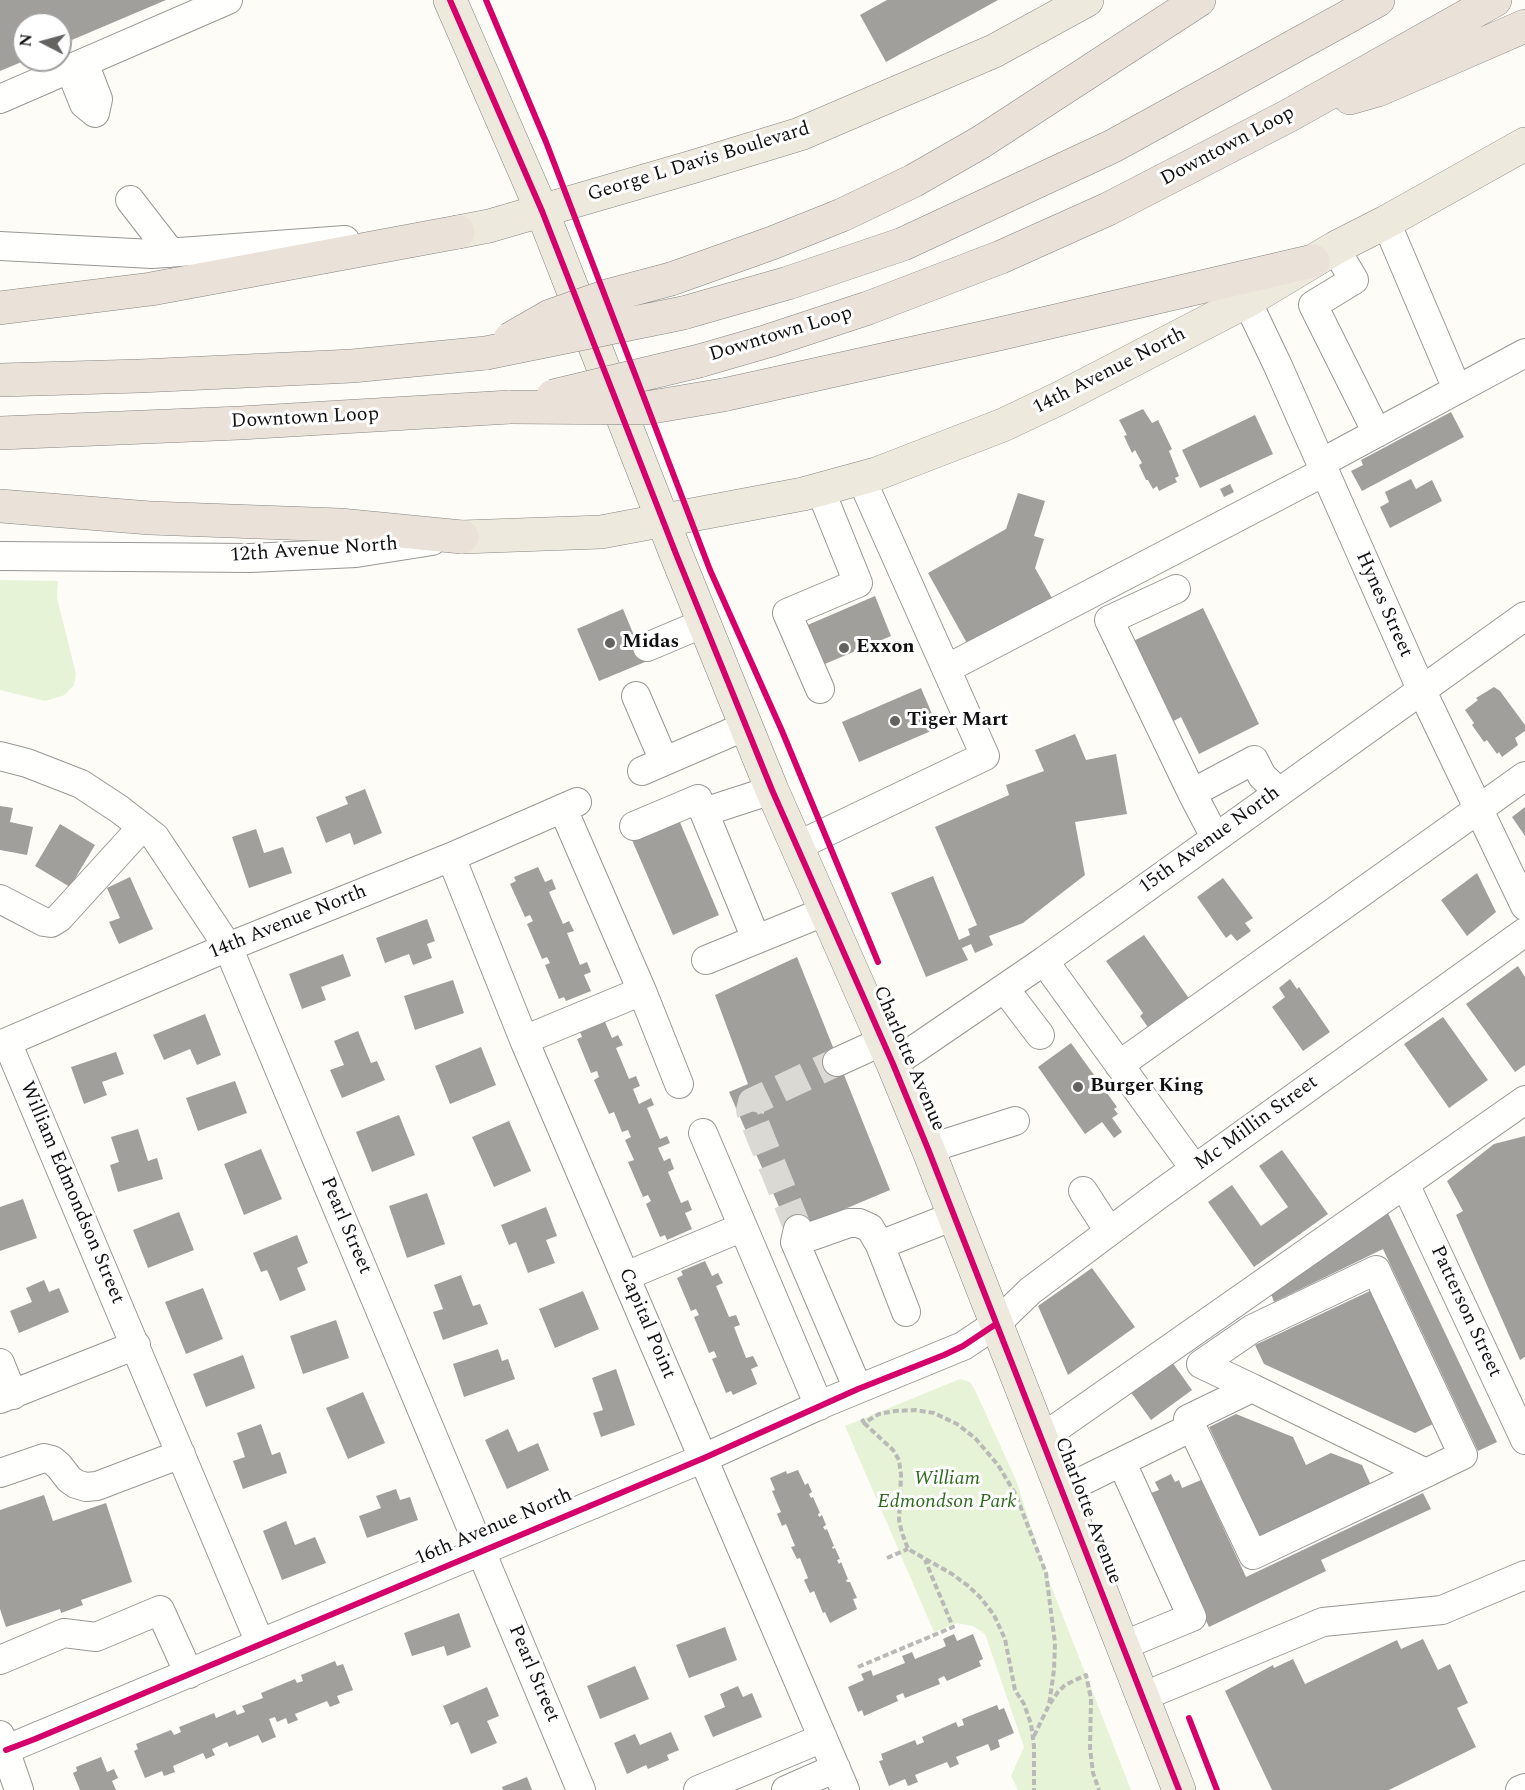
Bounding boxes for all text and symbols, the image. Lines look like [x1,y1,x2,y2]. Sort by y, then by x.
north arrow [12,12,72,72]
text: N [13,33,39,48]
street label: Downtown Loop [1157,102,1299,192]
street label: George L Davis Boulevard [585,118,813,208]
street label: Downtown Loop [707,302,855,368]
street label: 14th Avenue North [1030,323,1190,421]
street label: Downtown Loop [230,403,380,435]
street label: 12th Avenue North [229,533,399,569]
street label: Hynes Street [1349,548,1417,662]
place label: Midas [622,631,679,655]
marker: Midas [603,636,617,650]
place label: Exxon [856,636,915,660]
marker: Exxon [837,641,851,655]
place label: Tiger Mart [907,709,1008,733]
marker: Tiger Mart [888,714,902,728]
street label: 15th Avenue North [1135,782,1285,900]
street label: 14th Avenue North [206,880,370,966]
street label: Charlotte Avenue [867,983,949,1135]
street label: Mc Millin Street [1191,1071,1323,1177]
place label: Burger King [1090,1075,1204,1099]
street label: William Edmondson Street [13,1078,129,1308]
marker: Burger King [1071,1080,1085,1094]
street label: Pearl Street [314,1174,376,1278]
street label: Patterson Street [1424,1242,1506,1382]
street label: Capital Point [612,1265,680,1383]
street label: Charlotte Avenue [1048,1434,1126,1588]
park label: William Edmondson Park [877,1468,1017,1515]
street label: 16th Avenue North [412,1484,576,1572]
street label: Pearl Street [502,1622,564,1726]

